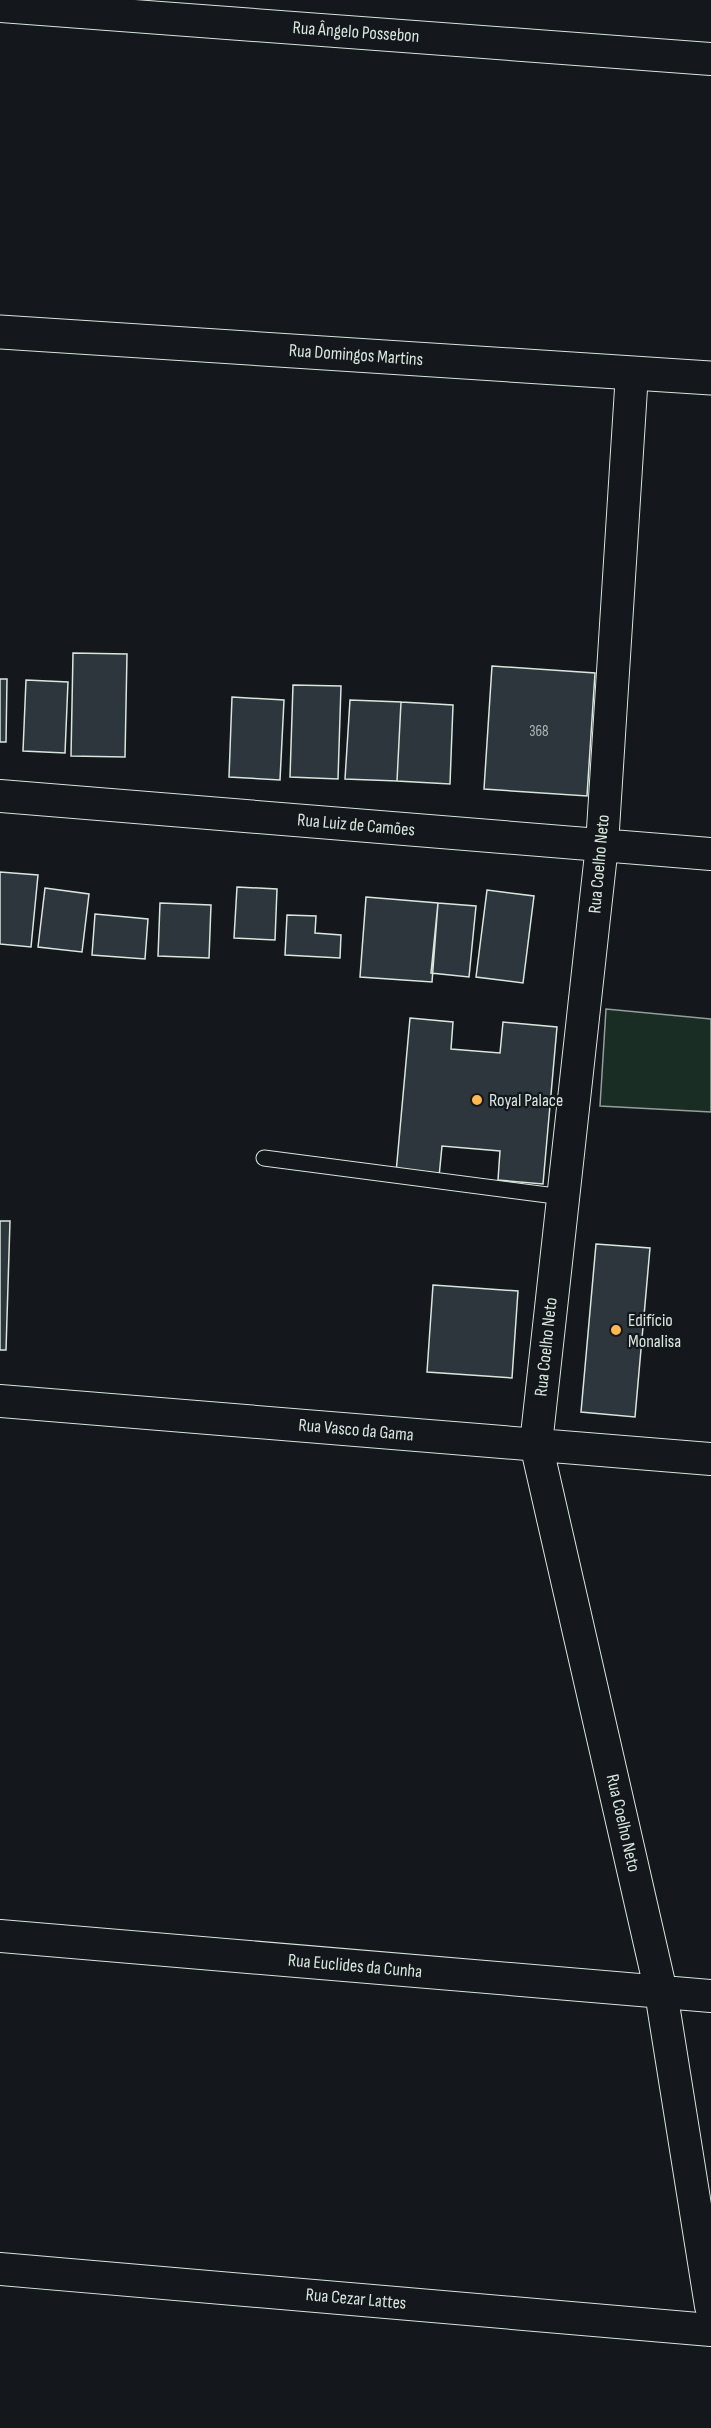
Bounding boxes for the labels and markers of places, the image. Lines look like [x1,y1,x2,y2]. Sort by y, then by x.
place label: Royal Palace [489,1090,563,1111]
marker: Royal Palace [470,1093,484,1107]
place label: Edifício Monalisa [628,1310,681,1352]
marker: Edifício Monalisa [609,1323,623,1337]

